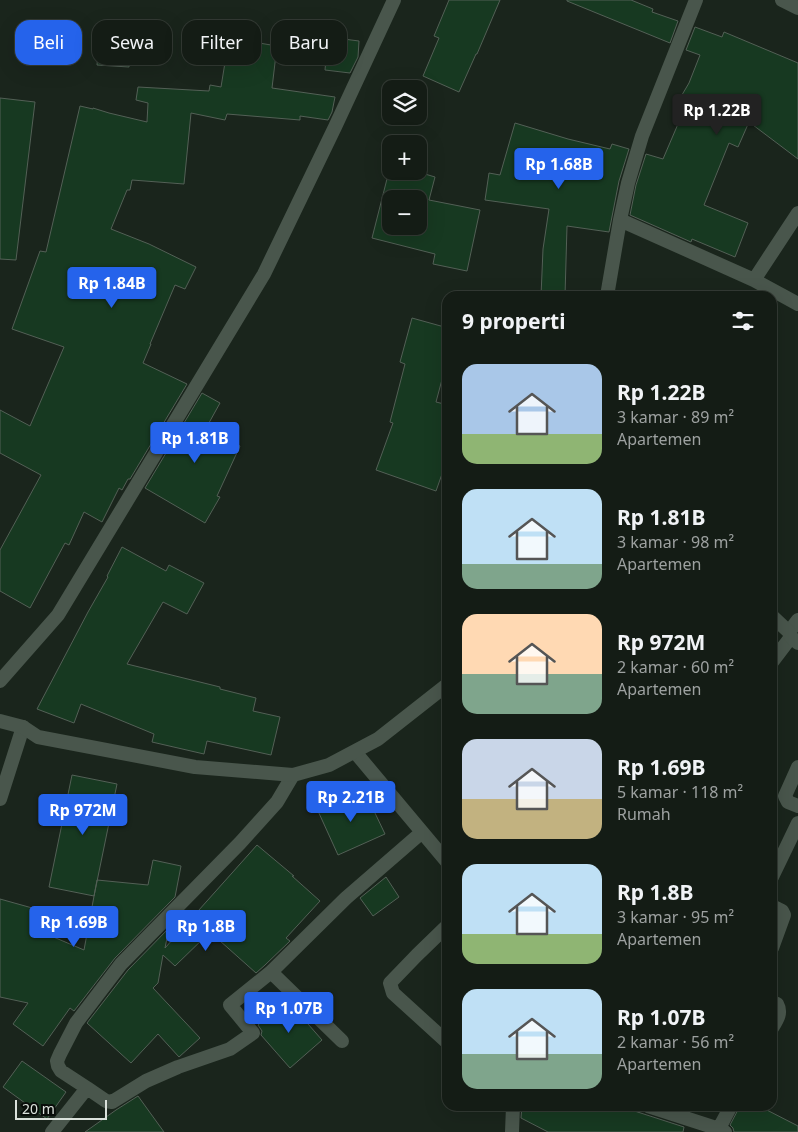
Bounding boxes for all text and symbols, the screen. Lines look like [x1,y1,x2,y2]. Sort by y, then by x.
chip: Beli [15,20,82,65]
chip: Sewa [92,20,172,65]
chip: Filter [182,20,261,65]
chip: Baru [271,20,347,65]
map controls [382,80,427,235]
button: layers [382,80,427,125]
pin: Rp 1.22B [665,94,769,136]
text: Rp 1.22B [683,99,751,121]
button: + [382,135,427,180]
pin: Rp 1.68B [507,148,611,190]
text: Rp 1.68B [525,153,593,175]
button: − [382,190,427,235]
pin: Rp 1.84B [60,266,164,309]
text: Rp 1.84B [78,272,146,294]
text: 9 properti [462,307,565,335]
icon: filters [729,307,757,335]
text: Rp 1.22B [617,378,705,406]
icon: home [502,384,562,444]
text: 3 kamar · 89 m² [617,406,734,428]
pin: Rp 1.81B [143,422,247,464]
text: Rp 1.81B [161,427,229,449]
text: Apartemen [617,428,701,450]
text: Rp 1.81B [617,503,705,531]
icon: home [502,509,562,569]
text: 3 kamar · 98 m² [617,531,734,553]
text: Apartemen [617,553,701,575]
text: Rp 972M [617,628,705,656]
icon: home [502,634,562,694]
text: 2 kamar · 60 m² [617,656,734,678]
text: Apartemen [617,678,701,700]
text: Rp 1.69B [617,753,705,781]
icon: home [502,759,562,819]
pin: Rp 2.21B [299,780,403,823]
text: 5 kamar · 118 m² [617,781,743,803]
text: Rp 2.21B [317,786,385,808]
pin: Rp 972M [37,794,129,836]
text: Rp 972M [49,799,117,821]
text: Rumah [617,803,671,825]
text: Rp 1.8B [617,878,693,906]
icon: home [502,884,562,944]
pin: Rp 1.69B [22,906,126,948]
text: 3 kamar · 95 m² [617,906,734,928]
pin: Rp 1.8B [160,910,252,952]
text: Rp 1.69B [40,911,108,933]
text: Rp 1.8B [177,915,235,937]
text: Apartemen [617,928,701,950]
pin: Rp 1.07B [237,992,341,1034]
text: Rp 1.07B [255,997,323,1019]
text: Rp 1.07B [617,1003,705,1031]
icon: home [502,1009,562,1069]
text: 2 kamar · 56 m² [617,1031,734,1053]
text: Apartemen [617,1053,701,1075]
scale bar [15,1097,108,1120]
text: 20 m [22,1099,55,1118]

